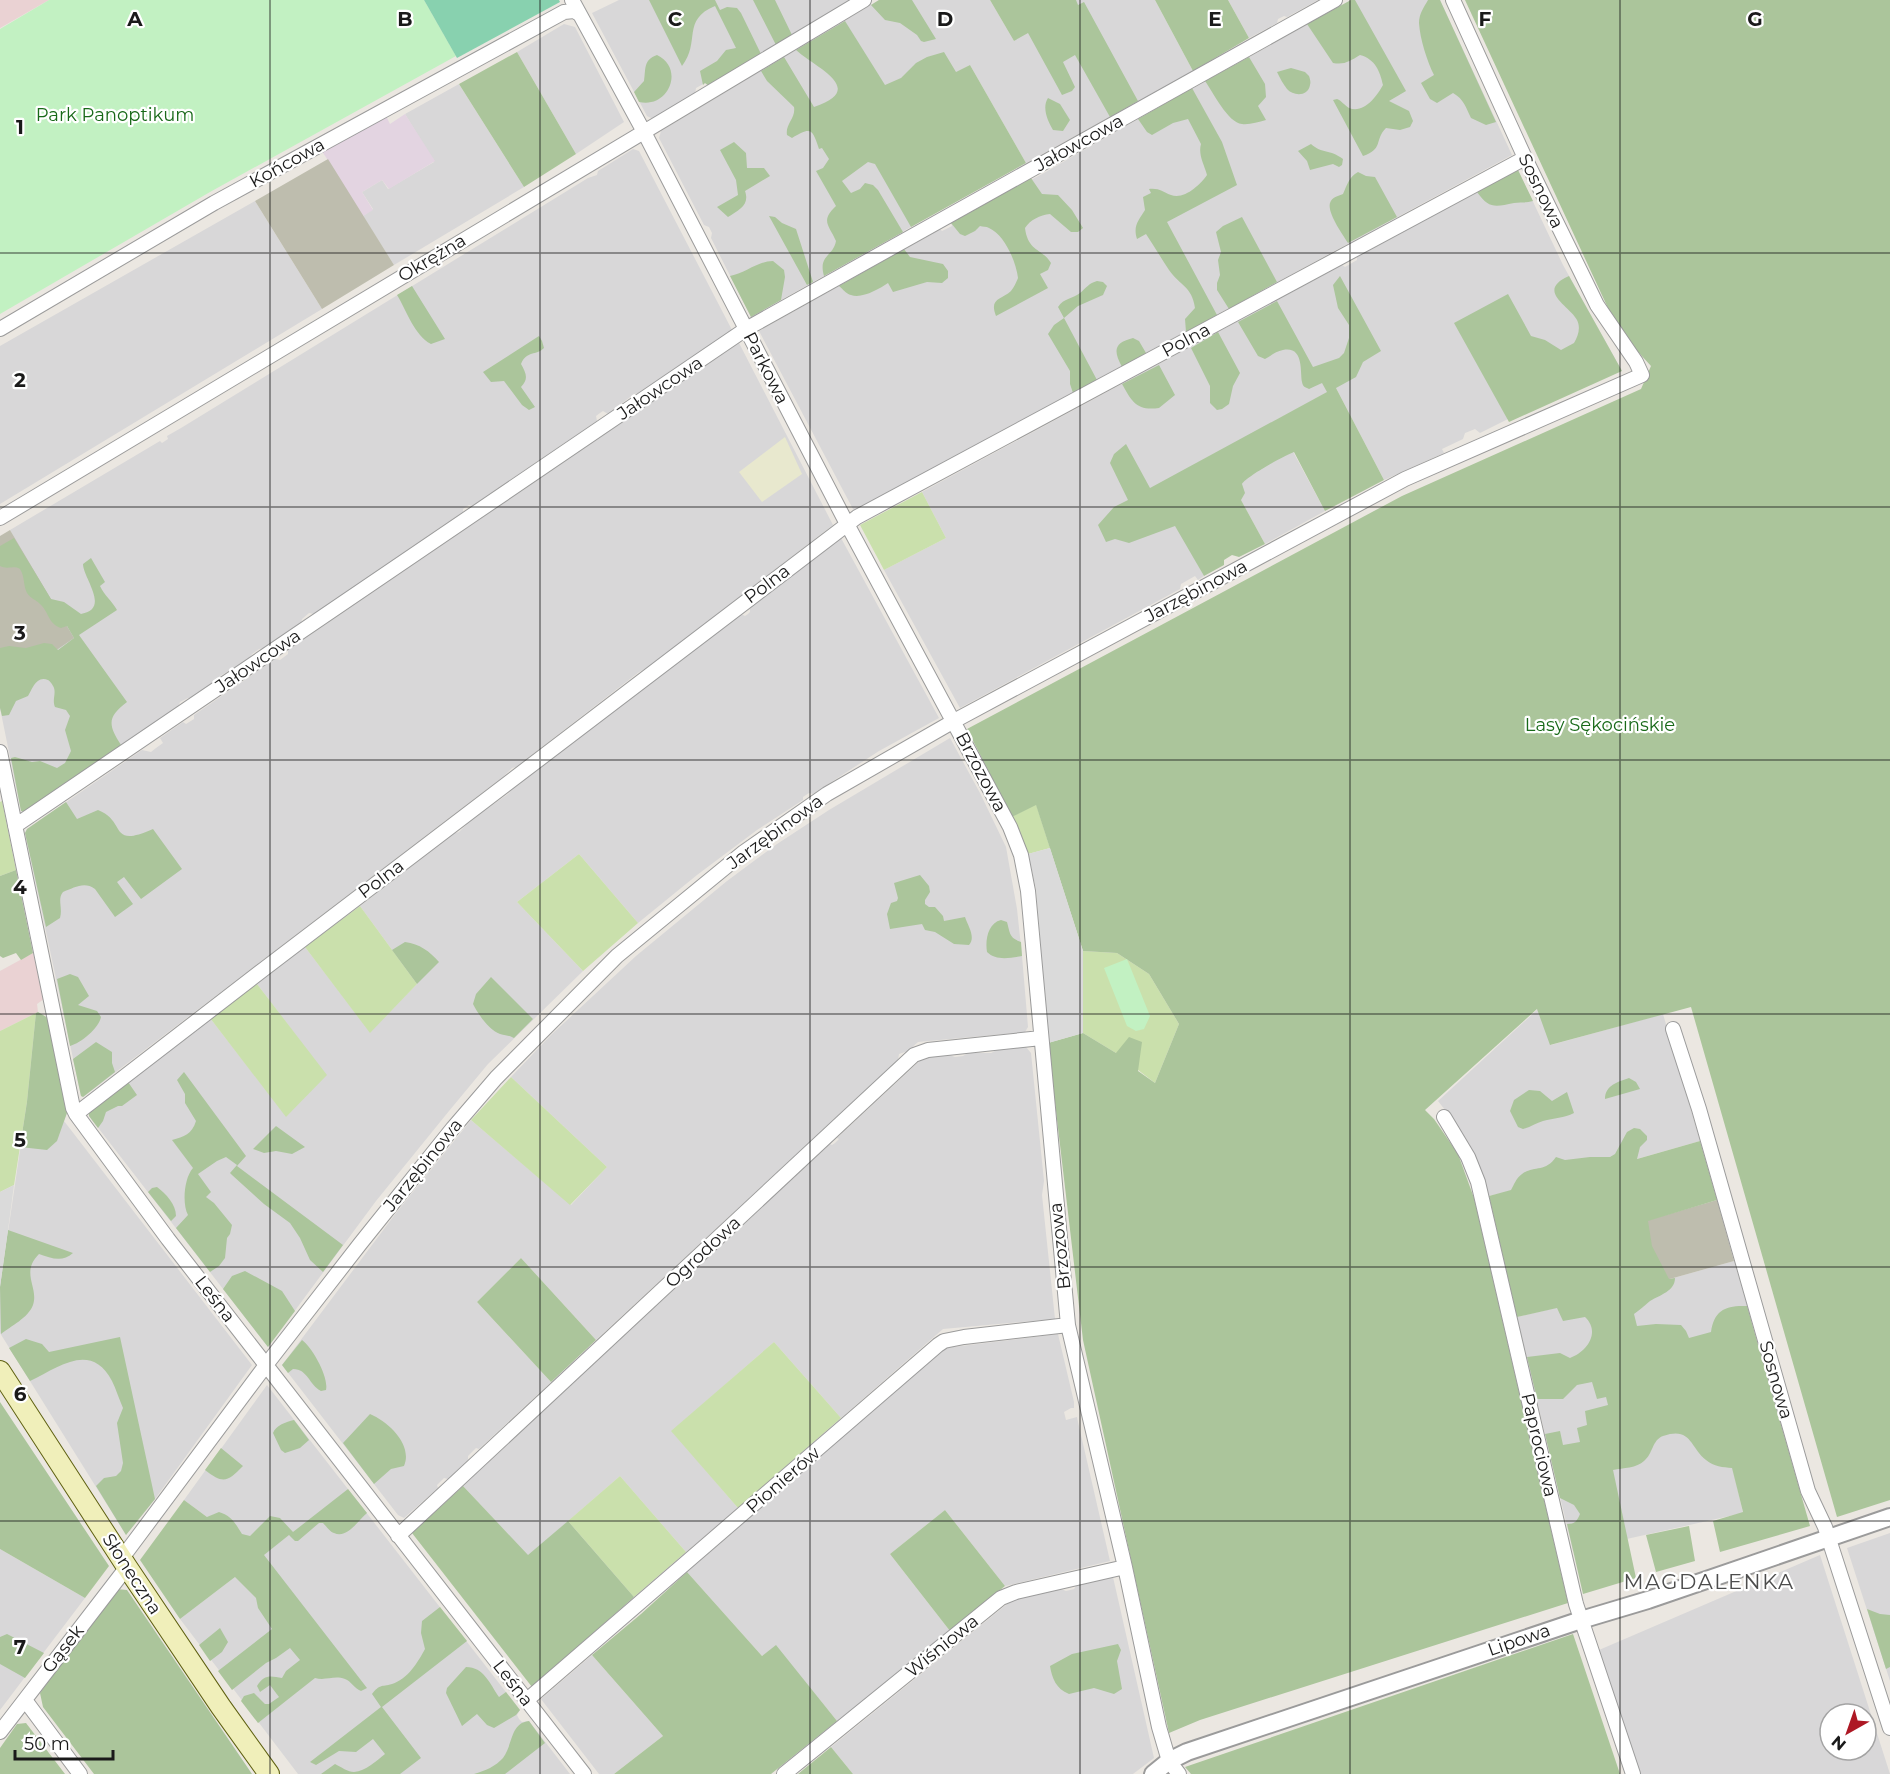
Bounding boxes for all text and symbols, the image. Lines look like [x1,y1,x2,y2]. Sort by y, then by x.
text: A [126,7,143,31]
text: B [397,7,413,31]
text: C [668,7,683,31]
text: D [937,7,953,31]
text: E [1208,7,1222,31]
text: F [1479,7,1492,31]
text: G [1747,7,1763,31]
park label: Park Panoptikum [36,104,194,126]
street label: Jałowcowa [1030,110,1127,177]
text: 1 [16,115,24,139]
street label: Końcowa [245,133,329,193]
street label: Sosnowa [1513,150,1569,232]
street label: Okrężna [394,229,470,287]
street label: Polna [1158,318,1214,362]
street label: Parkowa [739,328,793,408]
street label: Jałowcowa [612,351,707,425]
text: 2 [14,368,26,392]
street label: Jarzębinowa [1140,555,1251,628]
street label: Polna [740,560,794,608]
text: 3 [13,621,26,645]
street label: Jałowcowa [210,624,305,698]
park label: Lasy Sękocińskie [1525,714,1675,736]
street label: Brzozowa [951,728,1011,816]
street label: Jarzębinowa [722,790,827,875]
street label: Polna [354,855,408,903]
text: 4 [13,875,27,899]
street label: Jarzębinowa [378,1114,467,1217]
text: 5 [14,1128,26,1152]
street label: Brzozowa [1045,1202,1075,1290]
street label: Ogrodowa [661,1212,745,1292]
street label: Leśna [190,1271,240,1327]
street label: Sosnowa [1754,1338,1798,1422]
text: 6 [14,1382,27,1406]
street label: Paprociowa [1516,1391,1562,1499]
street label: Pionierów [742,1442,825,1518]
street label: Słoneczna [98,1529,166,1619]
district label: MAGDALENKA [1623,1569,1795,1594]
street label: Wiśniowa [901,1610,983,1682]
street label: Lipowa [1485,1619,1553,1661]
street label: Gąsek [37,1620,89,1677]
text: 7 [14,1635,26,1659]
street label: Leśna [488,1655,538,1711]
north arrow [1818,1702,1878,1762]
scale bar [15,1723,112,1761]
text: N [1828,1732,1850,1755]
text: 50 m [24,1733,70,1755]

